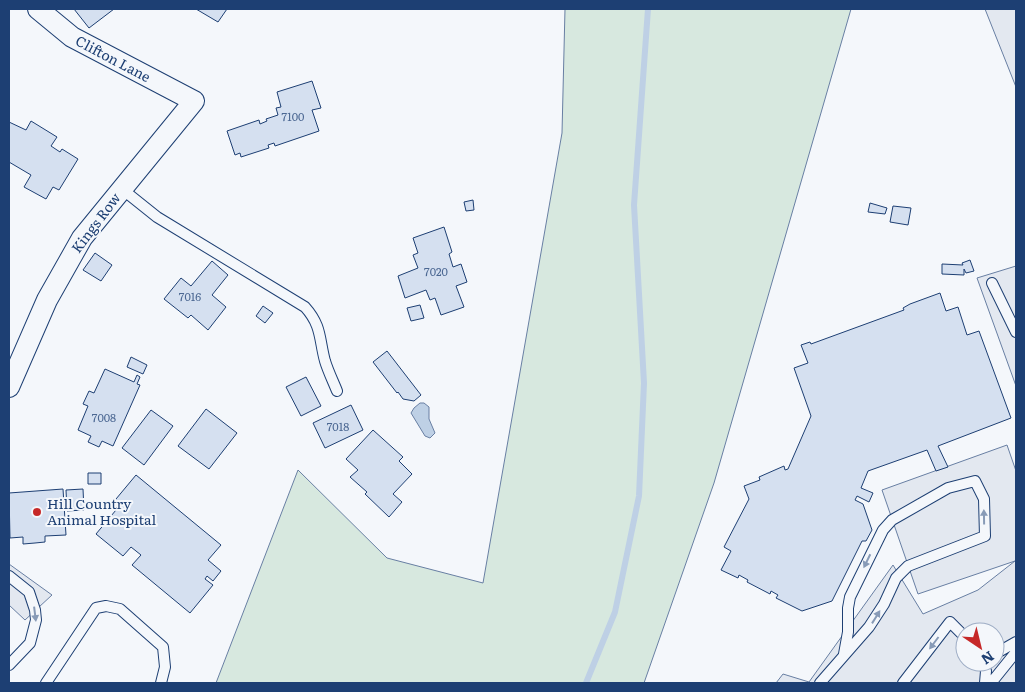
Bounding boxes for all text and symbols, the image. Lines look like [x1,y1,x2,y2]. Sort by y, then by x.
street label: Clifton Lane [72,30,154,86]
house number: 7100 [282,108,304,124]
street label: Kings Row [66,188,125,257]
house number: 7020 [424,263,448,279]
house number: 7016 [179,288,201,304]
house number: 7008 [92,409,116,425]
house number: 7018 [327,418,349,434]
place label: Hill Country Animal Hospital [47,493,156,529]
marker: Hill Country Animal Hospital [31,506,43,518]
one-way arrow [980,509,988,525]
one-way arrow [863,554,871,568]
one-way arrow [31,607,39,623]
one-way arrow [871,611,880,624]
north arrow [955,622,1005,672]
one-way arrow [929,636,939,650]
text: N [977,647,999,670]

